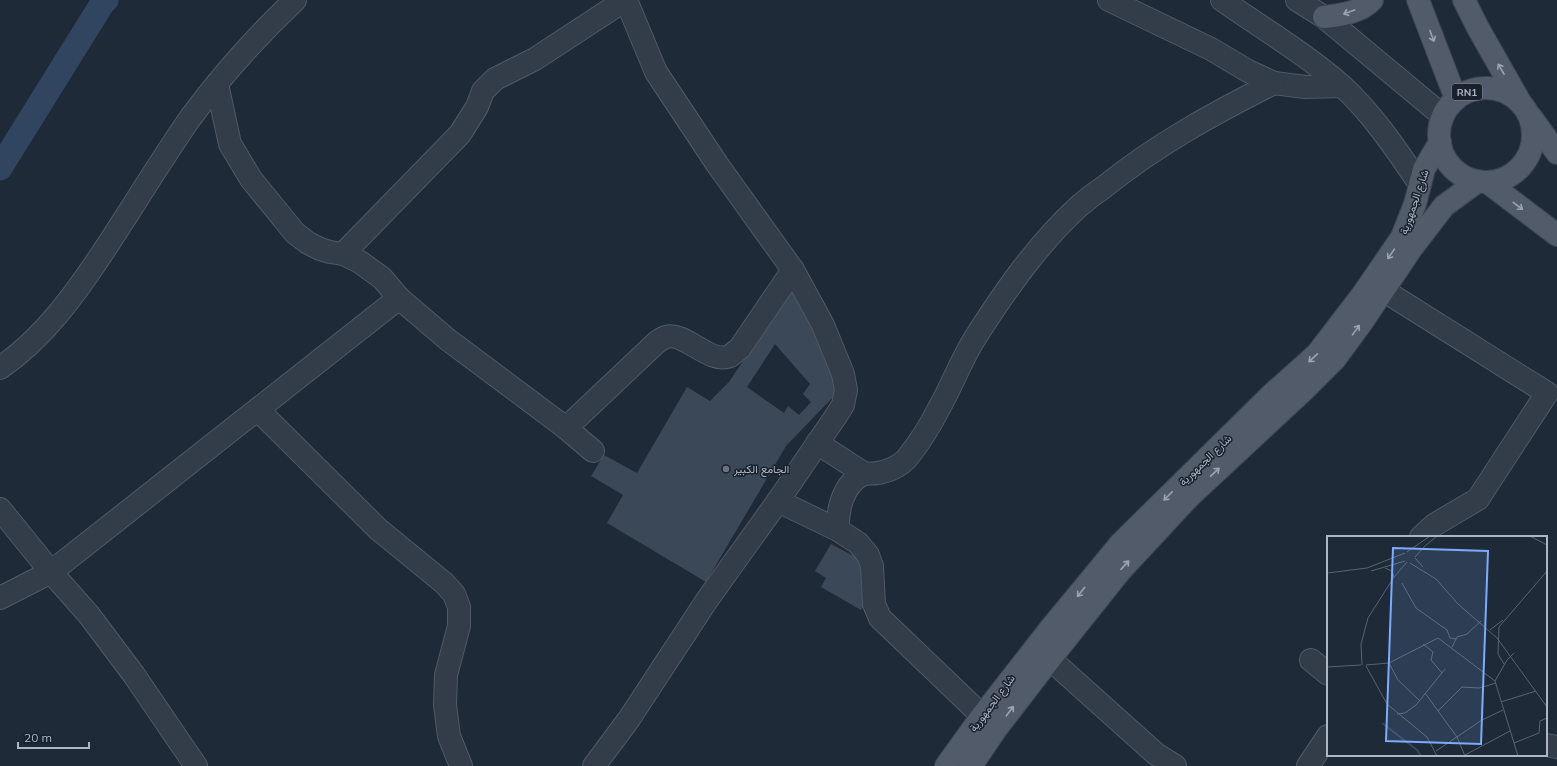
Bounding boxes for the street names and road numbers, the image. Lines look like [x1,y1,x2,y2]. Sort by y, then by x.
road number: RN1 [1452,84,1482,100]
street label: شارع الجمهورية [1396,167,1433,237]
street label: شارع الجمهورية [1176,431,1235,489]
street label: شارع الجمهورية [966,671,1019,735]

